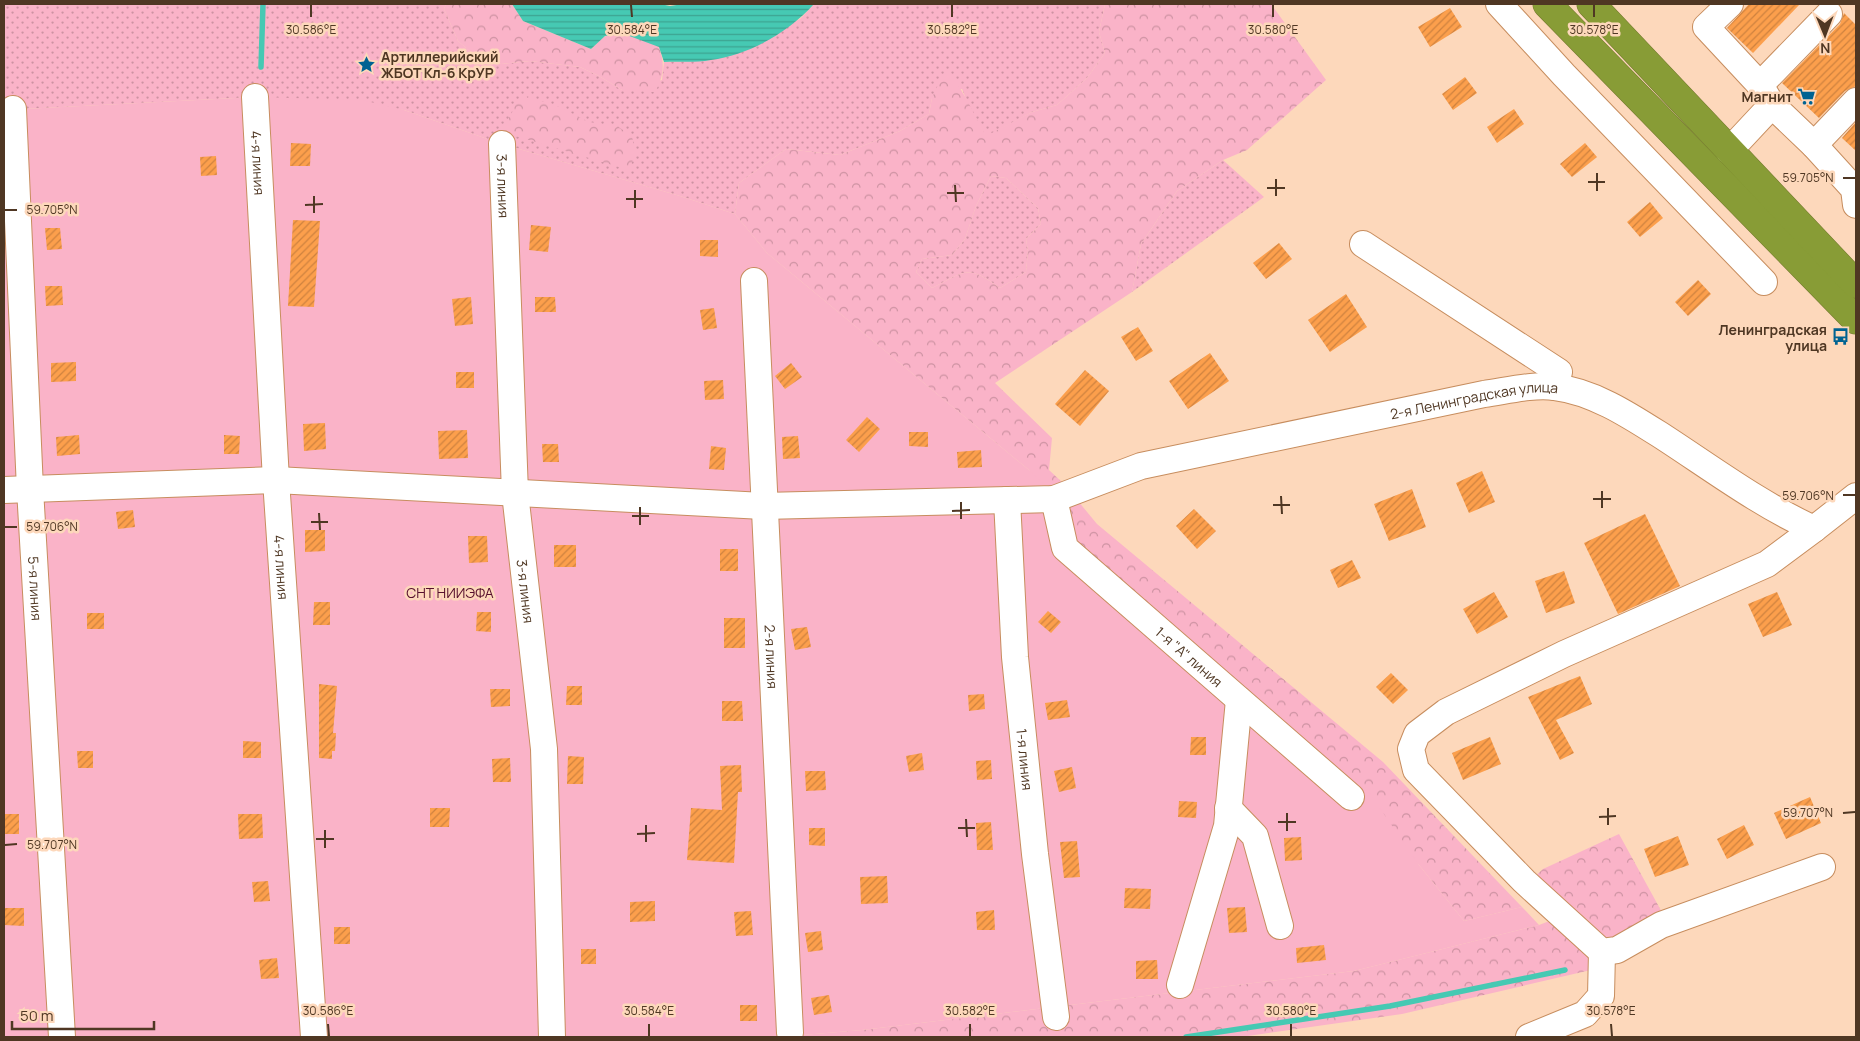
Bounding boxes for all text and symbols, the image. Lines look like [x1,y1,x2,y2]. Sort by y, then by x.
north arrow [1800,10,1850,60]
text: 30.586°E [286,21,336,38]
text: 30.584°E [607,21,657,38]
text: 30.582°E [927,21,977,38]
text: 30.580°E [1248,21,1298,38]
text: 30.578°E [1569,21,1619,38]
text: N [1820,39,1830,58]
place label: Артиллерийский ЖБОТ Кл-6 КрУР [381,47,499,82]
place icon: Артиллерийский ЖБОТ Кл-6 КрУР [357,54,377,74]
supermarket icon: Магнит [1797,86,1817,106]
place label: Магнит [1742,87,1794,106]
street label: 4-я линия [247,130,270,196]
street label: 3-я линия [493,154,514,218]
text: 59.705°N [1782,169,1834,186]
text: 59.705°N [26,201,78,218]
place label: Ленинградская улица [1718,320,1827,355]
bus stop icon: Ленинградская улица [1831,327,1851,347]
street label: 2-я Ленинградская улица [1388,377,1559,423]
text: 59.706°N [1782,487,1834,504]
text: 59.706°N [26,518,78,535]
street label: 4-я линия [270,534,294,600]
street label: 5-я линия [24,556,47,621]
street label: 3-я линия [513,558,539,624]
park label: СНТ НИИЭФА [406,583,494,602]
street label: 1-я "А" линия [1152,622,1227,691]
street label: 2-я линия [761,624,783,689]
street label: 1-я линия [1013,727,1038,791]
text: 59.707°N [1783,804,1833,821]
text: 59.707°N [27,836,77,853]
scale bar [12,998,155,1030]
text: 30.586°E [303,1002,353,1019]
text: 30.584°E [624,1002,674,1019]
text: 30.582°E [945,1002,995,1019]
text: 30.580°E [1266,1002,1316,1019]
text: 30.578°E [1586,1002,1636,1019]
text: 50 m [20,1005,54,1026]

